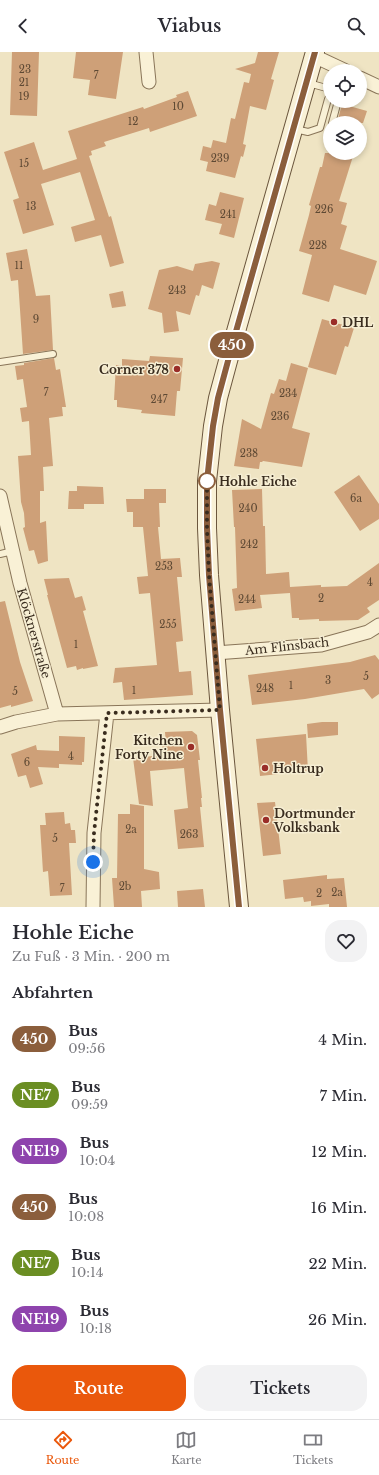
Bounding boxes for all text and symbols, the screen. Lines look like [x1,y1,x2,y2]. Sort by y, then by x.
icon: back [12,15,34,37]
text: Viabus [158,15,221,37]
icon: search [345,15,367,37]
house number: 23 [19,63,31,76]
map controls [323,64,367,160]
button: locate [323,64,367,108]
house number: 7 [93,69,99,82]
house number: 21 [19,76,29,89]
house number: 19 [19,90,29,103]
house number: 10 [172,100,184,113]
house number: 12 [128,115,138,128]
button: layers [323,116,367,160]
house number: 239 [211,152,229,165]
house number: 15 [19,157,29,170]
house number: 13 [26,200,36,213]
house number: 226 [315,203,333,216]
house number: 241 [220,208,236,221]
house number: 228 [309,239,327,252]
house number: 11 [15,259,23,272]
house number: 243 [168,284,186,297]
house number: 9 [33,313,39,326]
place label: DHL [342,315,373,330]
marker: DHL [329,317,339,327]
line badge: 450 [209,332,255,358]
text: 450 [218,336,246,354]
place label: Corner 378 [99,362,169,377]
marker: Corner 378 [172,364,182,374]
house number: 7 [43,386,49,399]
house number: 234 [279,387,297,400]
house number: 247 [150,393,168,406]
house number: 236 [271,410,289,423]
house number: 238 [240,447,258,460]
marker: Hohle Eiche [198,472,216,490]
place label: Hohle Eiche [219,474,297,489]
house number: 6a [350,492,362,505]
house number: 240 [238,502,258,515]
house number: 242 [240,538,258,551]
house number: 253 [155,560,173,573]
house number: 4 [367,576,373,589]
street label: Klöcknerstraße [14,586,54,680]
house number: 2 [318,592,324,605]
house number: 244 [238,593,256,606]
house number: 255 [159,618,177,631]
street label: Am Flinsbach [243,634,330,658]
house number: 1 [74,638,78,651]
house number: 5 [363,670,369,683]
house number: 3 [325,674,331,687]
house number: 1 [289,679,293,692]
house number: 248 [256,682,274,695]
house number: 1 [132,684,136,697]
house number: 5 [12,685,18,698]
place label: Kitchen Forty Nine [115,733,183,762]
marker: Kitchen Forty Nine [186,742,196,752]
house number: 4 [68,750,74,763]
house number: 6 [24,756,30,769]
place label: Holtrup [273,761,324,776]
marker: Holtrup [260,763,270,773]
place label: Dortmunder Volksbank [273,806,355,835]
marker: Dortmunder Volksbank [261,815,271,825]
house number: 2a [125,823,137,836]
house number: 263 [180,828,198,841]
house number: 5 [52,832,58,845]
your location [83,852,103,872]
house number: 2b [119,880,132,893]
house number: 7 [59,882,65,895]
house number: 2a [331,886,343,899]
house number: 2 [316,887,322,900]
button: heart [325,920,367,962]
text: Hohle Eiche [12,921,134,944]
text: Zu Fuß · 3 Min. · 200 m [12,948,170,965]
text: Abfahrten [12,983,93,1002]
text: Bus [68,1021,98,1040]
text: 450 [20,1030,48,1048]
text: 4 Min. [318,1030,367,1049]
text: 09:56 [68,1040,105,1057]
text: Bus [71,1077,101,1096]
text: NE7 [20,1086,51,1104]
text: 7 Min. [319,1086,367,1105]
text: 09:59 [71,1096,108,1113]
text: Bus [79,1133,109,1152]
text: NE19 [20,1142,59,1160]
text: 12 Min. [311,1142,367,1161]
text: 10:04 [79,1152,115,1169]
text: Bus [68,1189,98,1208]
text: 450 [20,1198,48,1216]
text: 16 Min. [311,1198,367,1217]
text: 10:08 [68,1208,104,1225]
text: Bus [71,1245,101,1264]
text: NE7 [20,1254,51,1272]
text: 22 Min. [308,1254,367,1273]
text: 10:14 [71,1264,103,1281]
text: Bus [79,1301,109,1320]
text: NE19 [20,1310,59,1328]
text: 26 Min. [308,1310,367,1329]
text: 10:18 [79,1320,112,1337]
button: Route [12,1365,186,1411]
button: Tickets [194,1365,367,1411]
tab: Route [46,1429,79,1467]
tab: Karte [171,1429,202,1467]
tab: Tickets [293,1429,333,1467]

